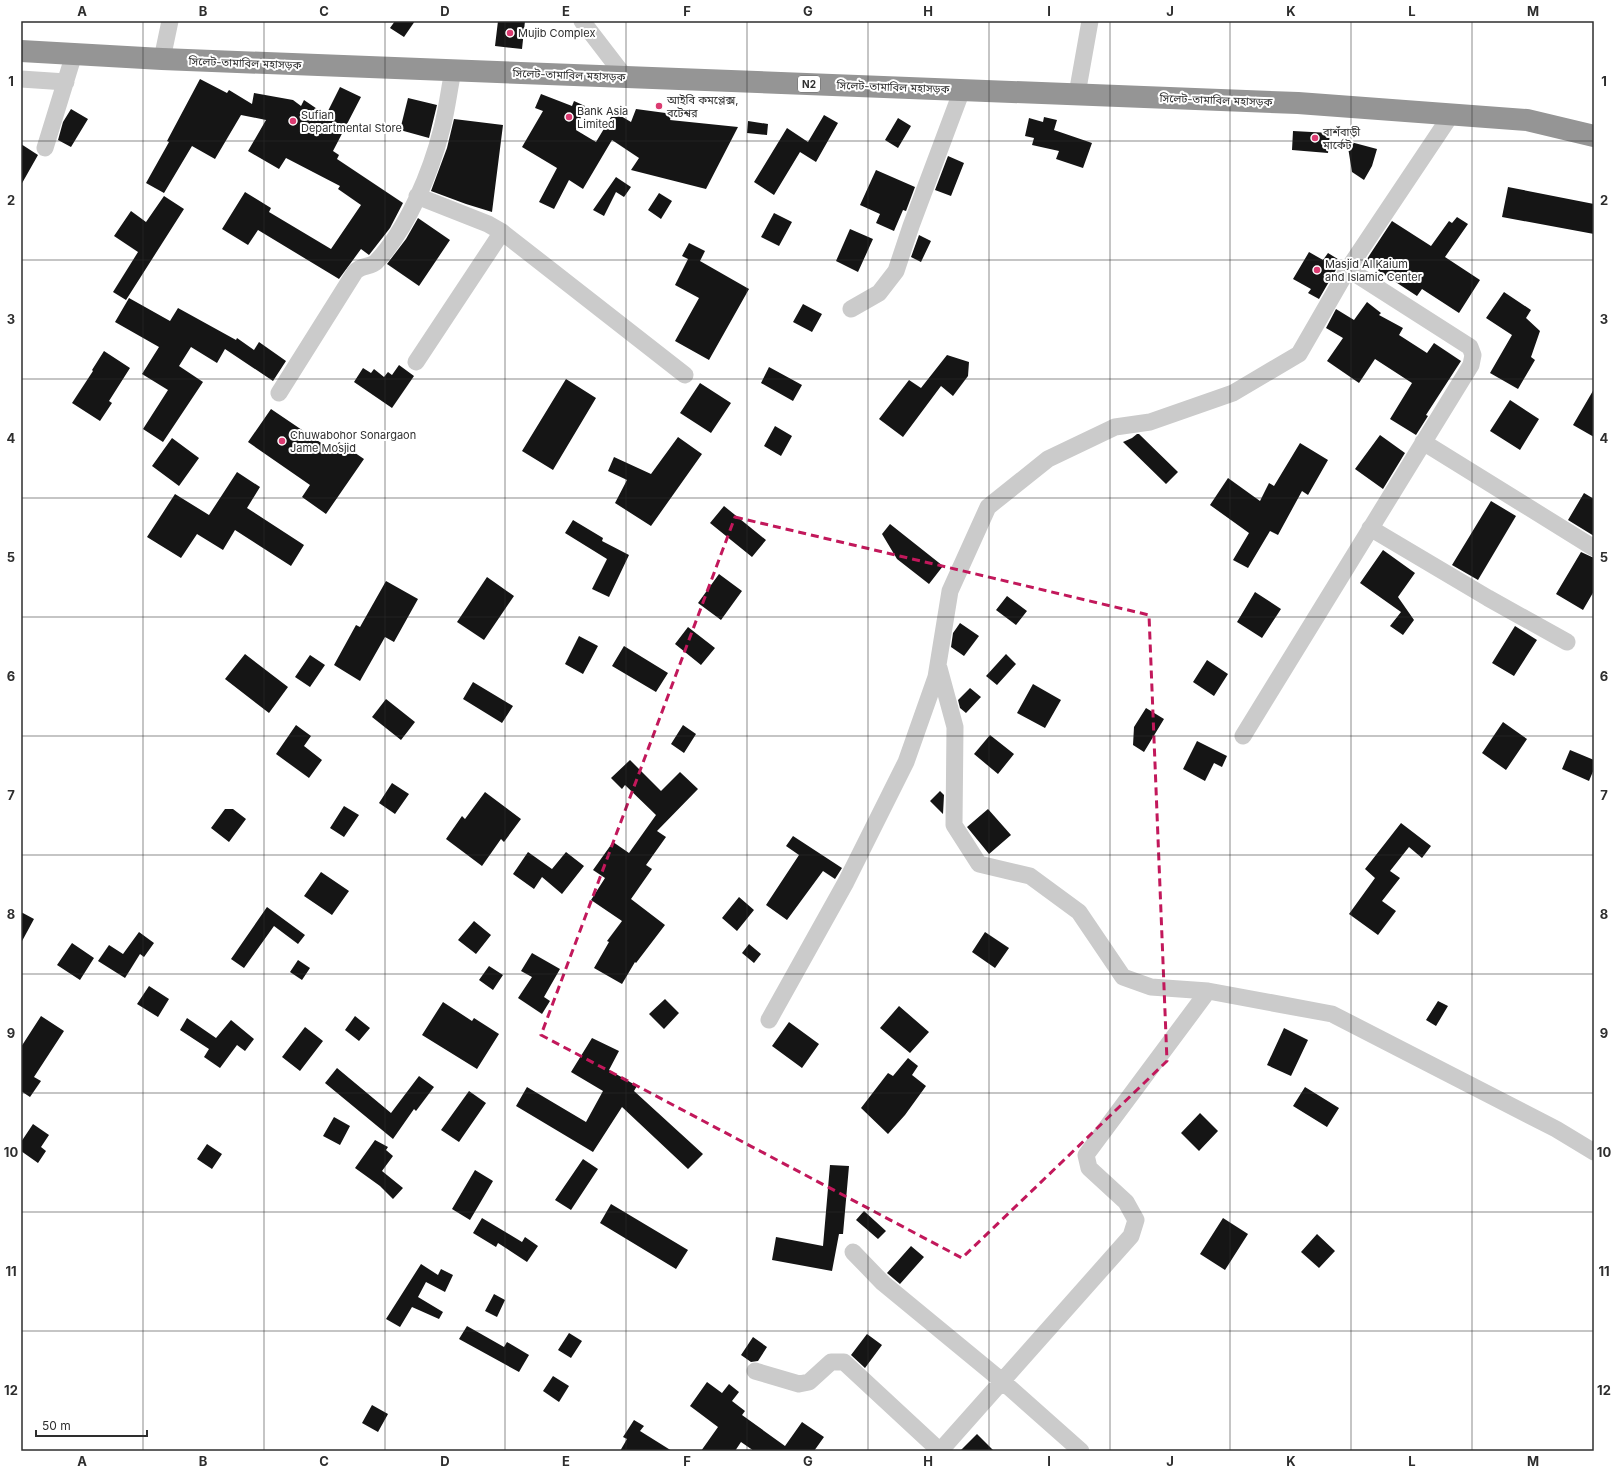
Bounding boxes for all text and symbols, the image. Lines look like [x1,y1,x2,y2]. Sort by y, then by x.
text: A [77,3,87,19]
text: B [199,3,208,19]
text: C [319,3,329,19]
text: D [440,3,450,19]
text: E [562,3,570,19]
text: F [683,3,691,19]
text: G [803,3,813,19]
text: H [923,3,933,19]
text: I [1047,3,1051,19]
text: J [1166,3,1174,19]
text: K [1286,3,1296,19]
text: L [1408,3,1416,19]
text: M [1527,3,1539,19]
place label: Mujib Complex [518,26,595,40]
marker: Mujib Complex [505,28,515,38]
street label: সিলেট-তামাবিল মহাসড়ক [187,54,302,72]
street label: সিলেট-তামাবিল মহাসড়ক [511,66,626,84]
text: 1 [8,73,14,89]
text: 1 [1601,73,1607,89]
road number: N2 [798,76,820,92]
street label: সিলেট-তামাবিল মহাসড়ক [835,78,950,96]
street label: সিলেট-তামাবিল মহাসড়ক [1158,91,1273,109]
place label: আইবি কমপ্লেক্স, বটেশ্বর [666,93,738,120]
marker: আইবি কমপ্লেক্স, বটেশ্বর [654,101,664,111]
place label: Bank Asia Limited [577,104,628,131]
place label: Sufian Departmental Store [301,108,402,135]
marker: Bank Asia Limited [564,112,574,122]
marker: Sufian Departmental Store [288,116,298,126]
place label: বাশঁবাড়ী মার্কেট [1322,125,1361,152]
marker: বাশঁবাড়ী মার্কেট [1310,133,1320,143]
text: 2 [7,192,15,208]
text: 2 [1600,192,1608,208]
place label: Masjid Al Kaium and Islamic Center [1325,257,1422,284]
marker: Masjid Al Kaium and Islamic Center [1312,265,1322,275]
text: 3 [7,311,15,327]
text: 3 [1600,311,1608,327]
place label: Chuwabohor Sonargaon Jame Mosjid [290,428,416,455]
text: 4 [7,430,16,446]
text: 4 [1600,430,1609,446]
marker: Chuwabohor Sonargaon Jame Mosjid [277,436,287,446]
text: 5 [7,549,15,565]
text: 5 [1600,549,1608,565]
text: 6 [7,668,15,684]
text: 6 [1600,668,1608,684]
text: 7 [7,787,15,803]
text: 7 [1600,787,1608,803]
text: 8 [7,906,15,922]
text: 8 [1600,906,1608,922]
text: 9 [7,1025,15,1041]
text: 9 [1600,1025,1608,1041]
text: 10 [4,1144,18,1160]
text: 10 [1597,1144,1611,1160]
text: 11 [5,1263,17,1279]
text: 11 [1598,1263,1610,1279]
text: 12 [4,1382,18,1398]
text: 12 [1597,1382,1611,1398]
scale bar [36,1412,147,1438]
text: 50 m [42,1418,71,1433]
text: A [77,1453,87,1469]
text: B [199,1453,208,1469]
text: C [319,1453,329,1469]
text: D [440,1453,450,1469]
text: E [562,1453,570,1469]
text: F [683,1453,691,1469]
text: G [803,1453,813,1469]
text: H [923,1453,933,1469]
text: I [1047,1453,1051,1469]
text: J [1166,1453,1174,1469]
text: K [1286,1453,1296,1469]
text: L [1408,1453,1416,1469]
text: M [1527,1453,1539,1469]

